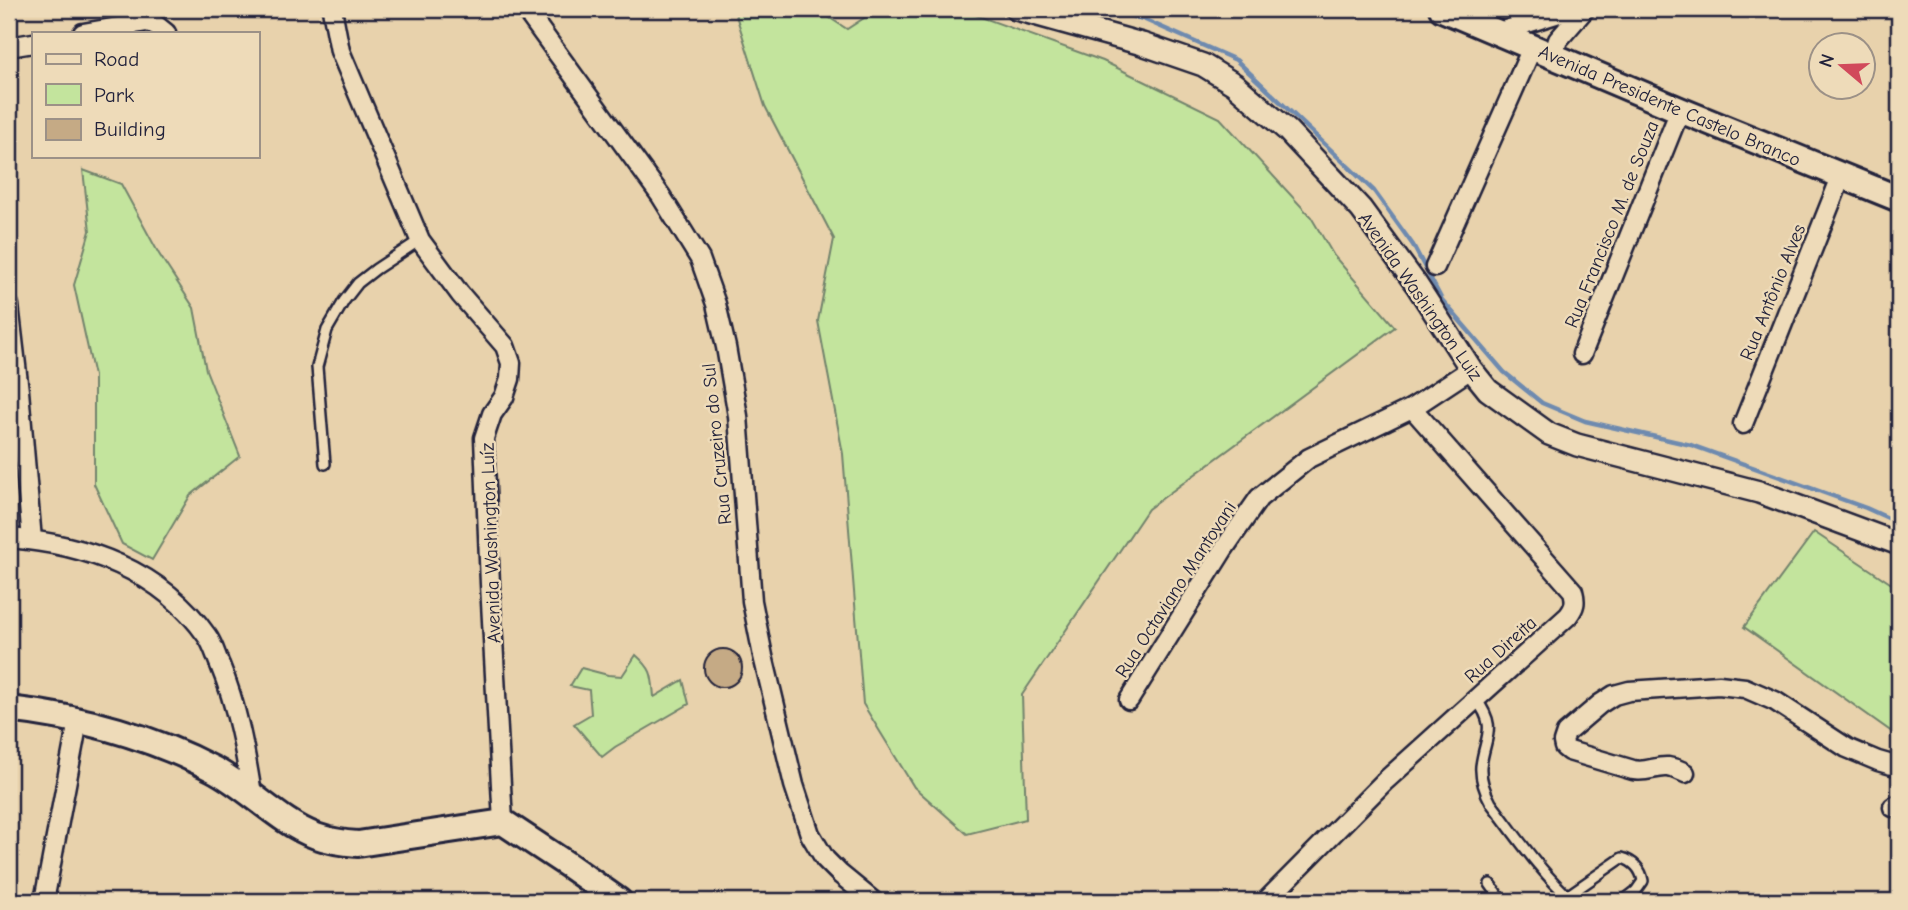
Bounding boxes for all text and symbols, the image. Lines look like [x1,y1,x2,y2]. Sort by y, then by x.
legend [32,32,259,158]
north arrow [1806,32,1876,102]
street label: Avenida Presidente Castelo Branco [1535,41,1804,171]
text: Road [94,47,139,71]
text: N [1814,51,1839,70]
text: Park [94,83,134,107]
text: Building [94,117,166,141]
street label: Rua Francisco M. de Souza [1560,118,1664,331]
street label: Avenida Washington Luiz [1354,208,1487,385]
street label: Rua Antônio Alves [1736,221,1810,364]
street label: Rua Cruzeiro do Sul [698,362,736,526]
street label: Avenida Washington Luíz [477,442,505,644]
street label: Rua Octaviano Mantovani [1111,497,1241,682]
street label: Rua Direita [1460,612,1541,688]

